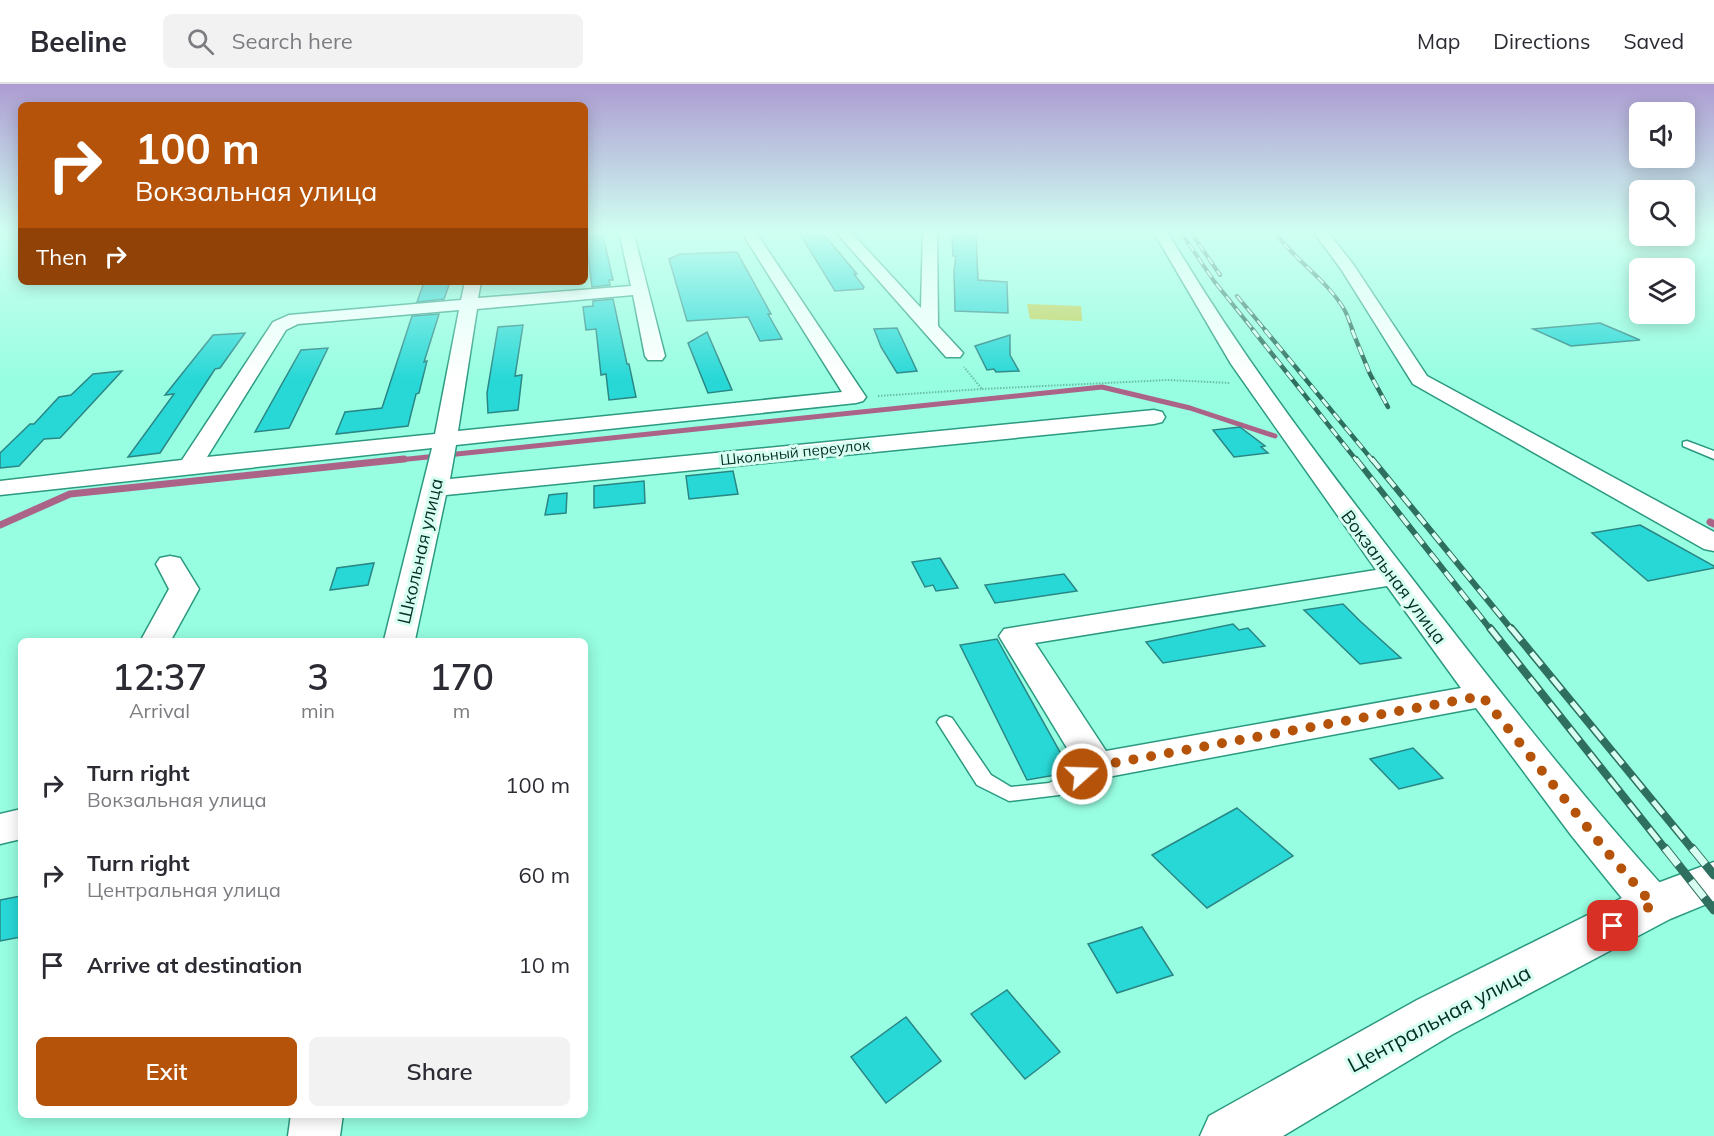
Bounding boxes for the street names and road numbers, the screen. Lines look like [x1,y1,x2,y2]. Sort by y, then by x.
street label: Школьный переулок [719,435,872,469]
street label: Школьная улица [392,476,448,626]
street label: Вокзальная улица [1336,505,1452,649]
street label: Центральная улица [1343,959,1535,1077]

